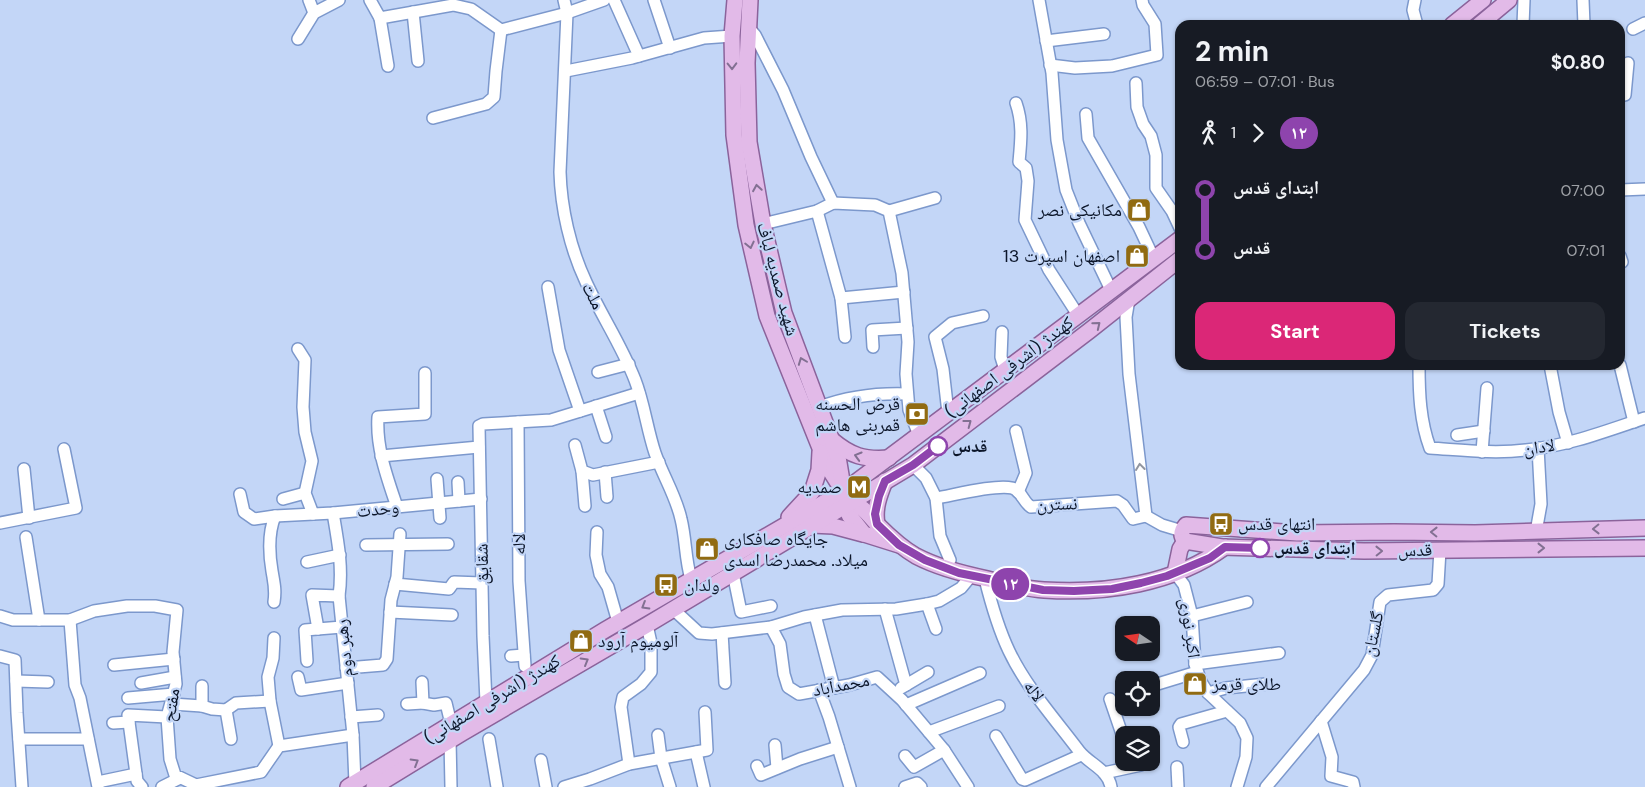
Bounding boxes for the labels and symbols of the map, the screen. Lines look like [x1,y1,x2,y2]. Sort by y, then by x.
one-way arrow [727,62,738,70]
one-way arrow [752,183,762,192]
shop icon: مکانیکی نصر [1126,197,1152,223]
place label: مکانیکی نصر [1037,198,1122,222]
street label: شهید صمدیه لباف [751,220,805,338]
one-way arrow [744,240,755,249]
shop icon: اصفهان اسپرت 13 [1124,243,1150,269]
place label: اصفهان اسپرت 13 [1003,244,1120,268]
street label: ملت [576,278,610,314]
street label: کهندژ (اشرفی اصفهانی) [940,310,1079,423]
one-way arrow [1091,322,1100,330]
one-way arrow [798,357,809,366]
place label: قرض الحسنه قمربنی هاشم [815,392,900,437]
bank icon: قرض الحسنه قمربنی هاشم [904,401,930,427]
one-way arrow [962,421,971,429]
street label: لادان [1522,433,1556,461]
place label: قدس [952,434,988,458]
marker: قدس [928,436,948,456]
one-way arrow [855,451,863,461]
one-way arrow [1135,463,1146,471]
metro station icon: صمدیه [846,474,872,500]
place label: صمدیه [798,475,842,499]
street label: نسترن [1036,491,1078,517]
street label: وحدت [356,495,400,523]
bus stop icon: انتهای قدس [1208,511,1234,537]
place label: انتهای قدس [1238,512,1315,536]
one-way arrow [1592,524,1600,534]
place label: جایگاه صافکاری میلاد. محمدرضا اسدی [724,527,868,572]
one-way arrow [1430,527,1438,537]
street label: لاله [507,533,531,555]
shop icon: جایگاه صافکاری میلاد. محمدرضا اسدی [694,536,720,562]
place label: ابتدای قدس [1274,536,1356,560]
marker: ابتدای قدس [1250,538,1270,558]
street label: قدس [1398,538,1432,562]
street label: شقایق [470,543,494,585]
one-way arrow [1538,543,1545,553]
one-way arrow [1375,545,1383,556]
line badge: ۱۲ [988,568,1032,600]
bus stop icon: ولدان [653,572,679,598]
place label: ولدان [684,573,720,597]
street label: اکبر نوری [1174,596,1206,660]
one-way arrow [641,600,650,610]
street label: گلستان [1357,609,1390,659]
north arrow [1115,616,1160,661]
street label: رهبر دوم [329,618,359,678]
shop icon: آلومیوم آرود [568,628,594,654]
place label: آلومیوم آرود [598,629,679,653]
street label: کهندژ (اشرفی اصفهانی) [419,648,565,749]
one-way arrow [580,657,589,667]
street label: محمدآباد [811,668,871,702]
shop icon: طلای قرمز [1182,671,1208,697]
place label: طلای قرمز [1211,672,1281,696]
street label: لاله [1018,675,1050,707]
street label: مفتح [157,687,185,723]
one-way arrow [410,758,419,768]

